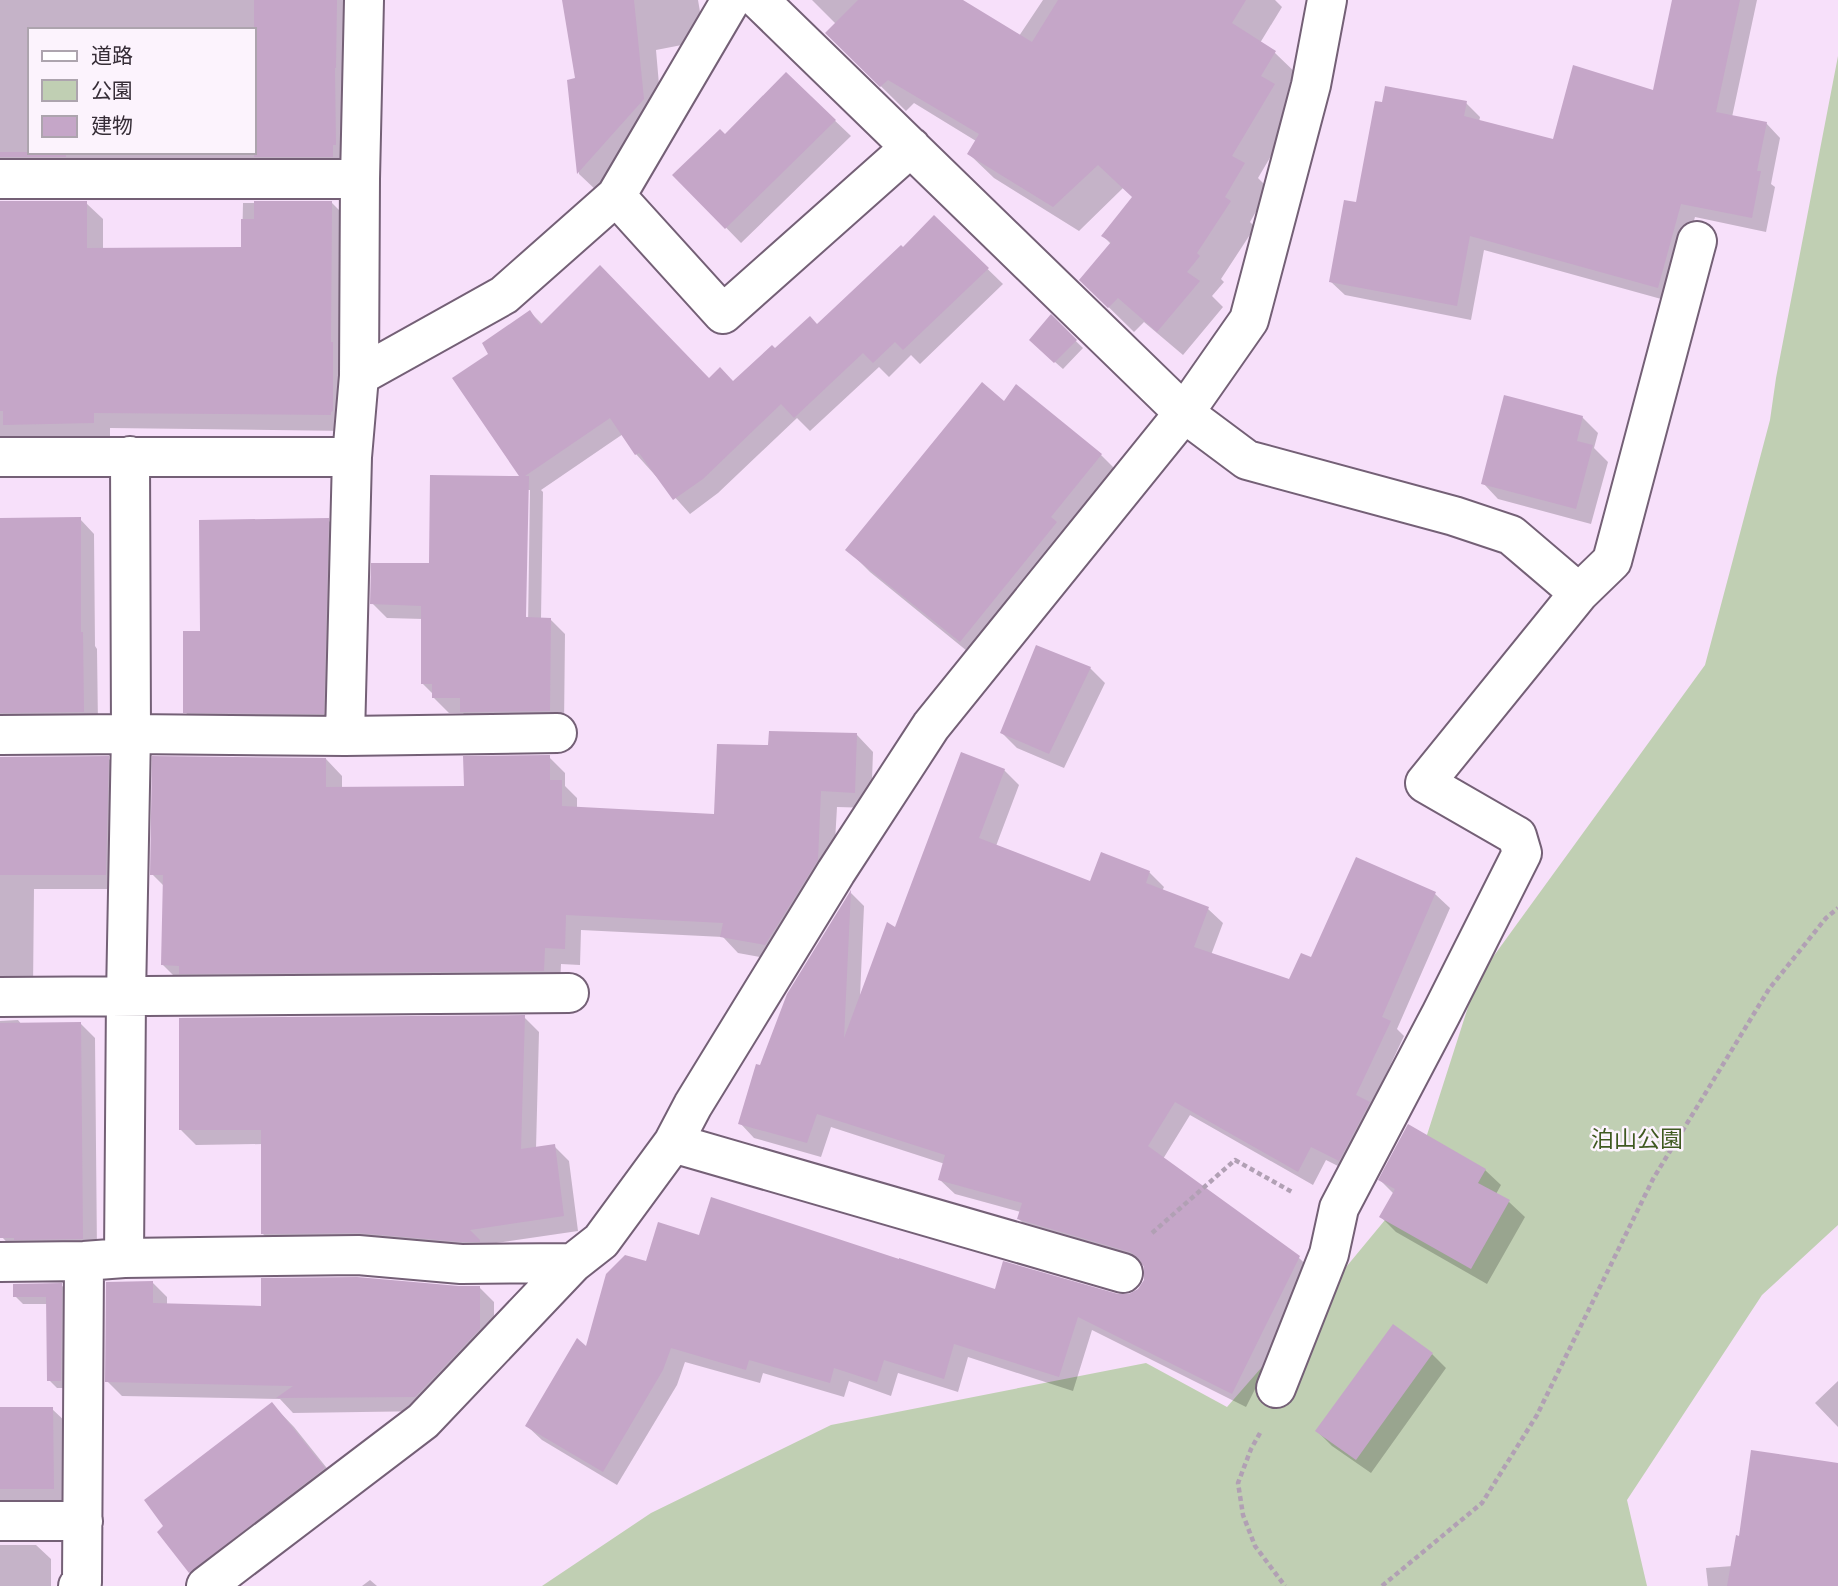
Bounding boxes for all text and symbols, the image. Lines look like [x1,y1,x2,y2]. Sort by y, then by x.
legend [28,28,256,154]
text: 道路 [91,42,133,68]
text: 公園 [91,77,133,103]
text: 建物 [91,112,133,138]
park label: 泊山公園 [1591,1124,1683,1153]

